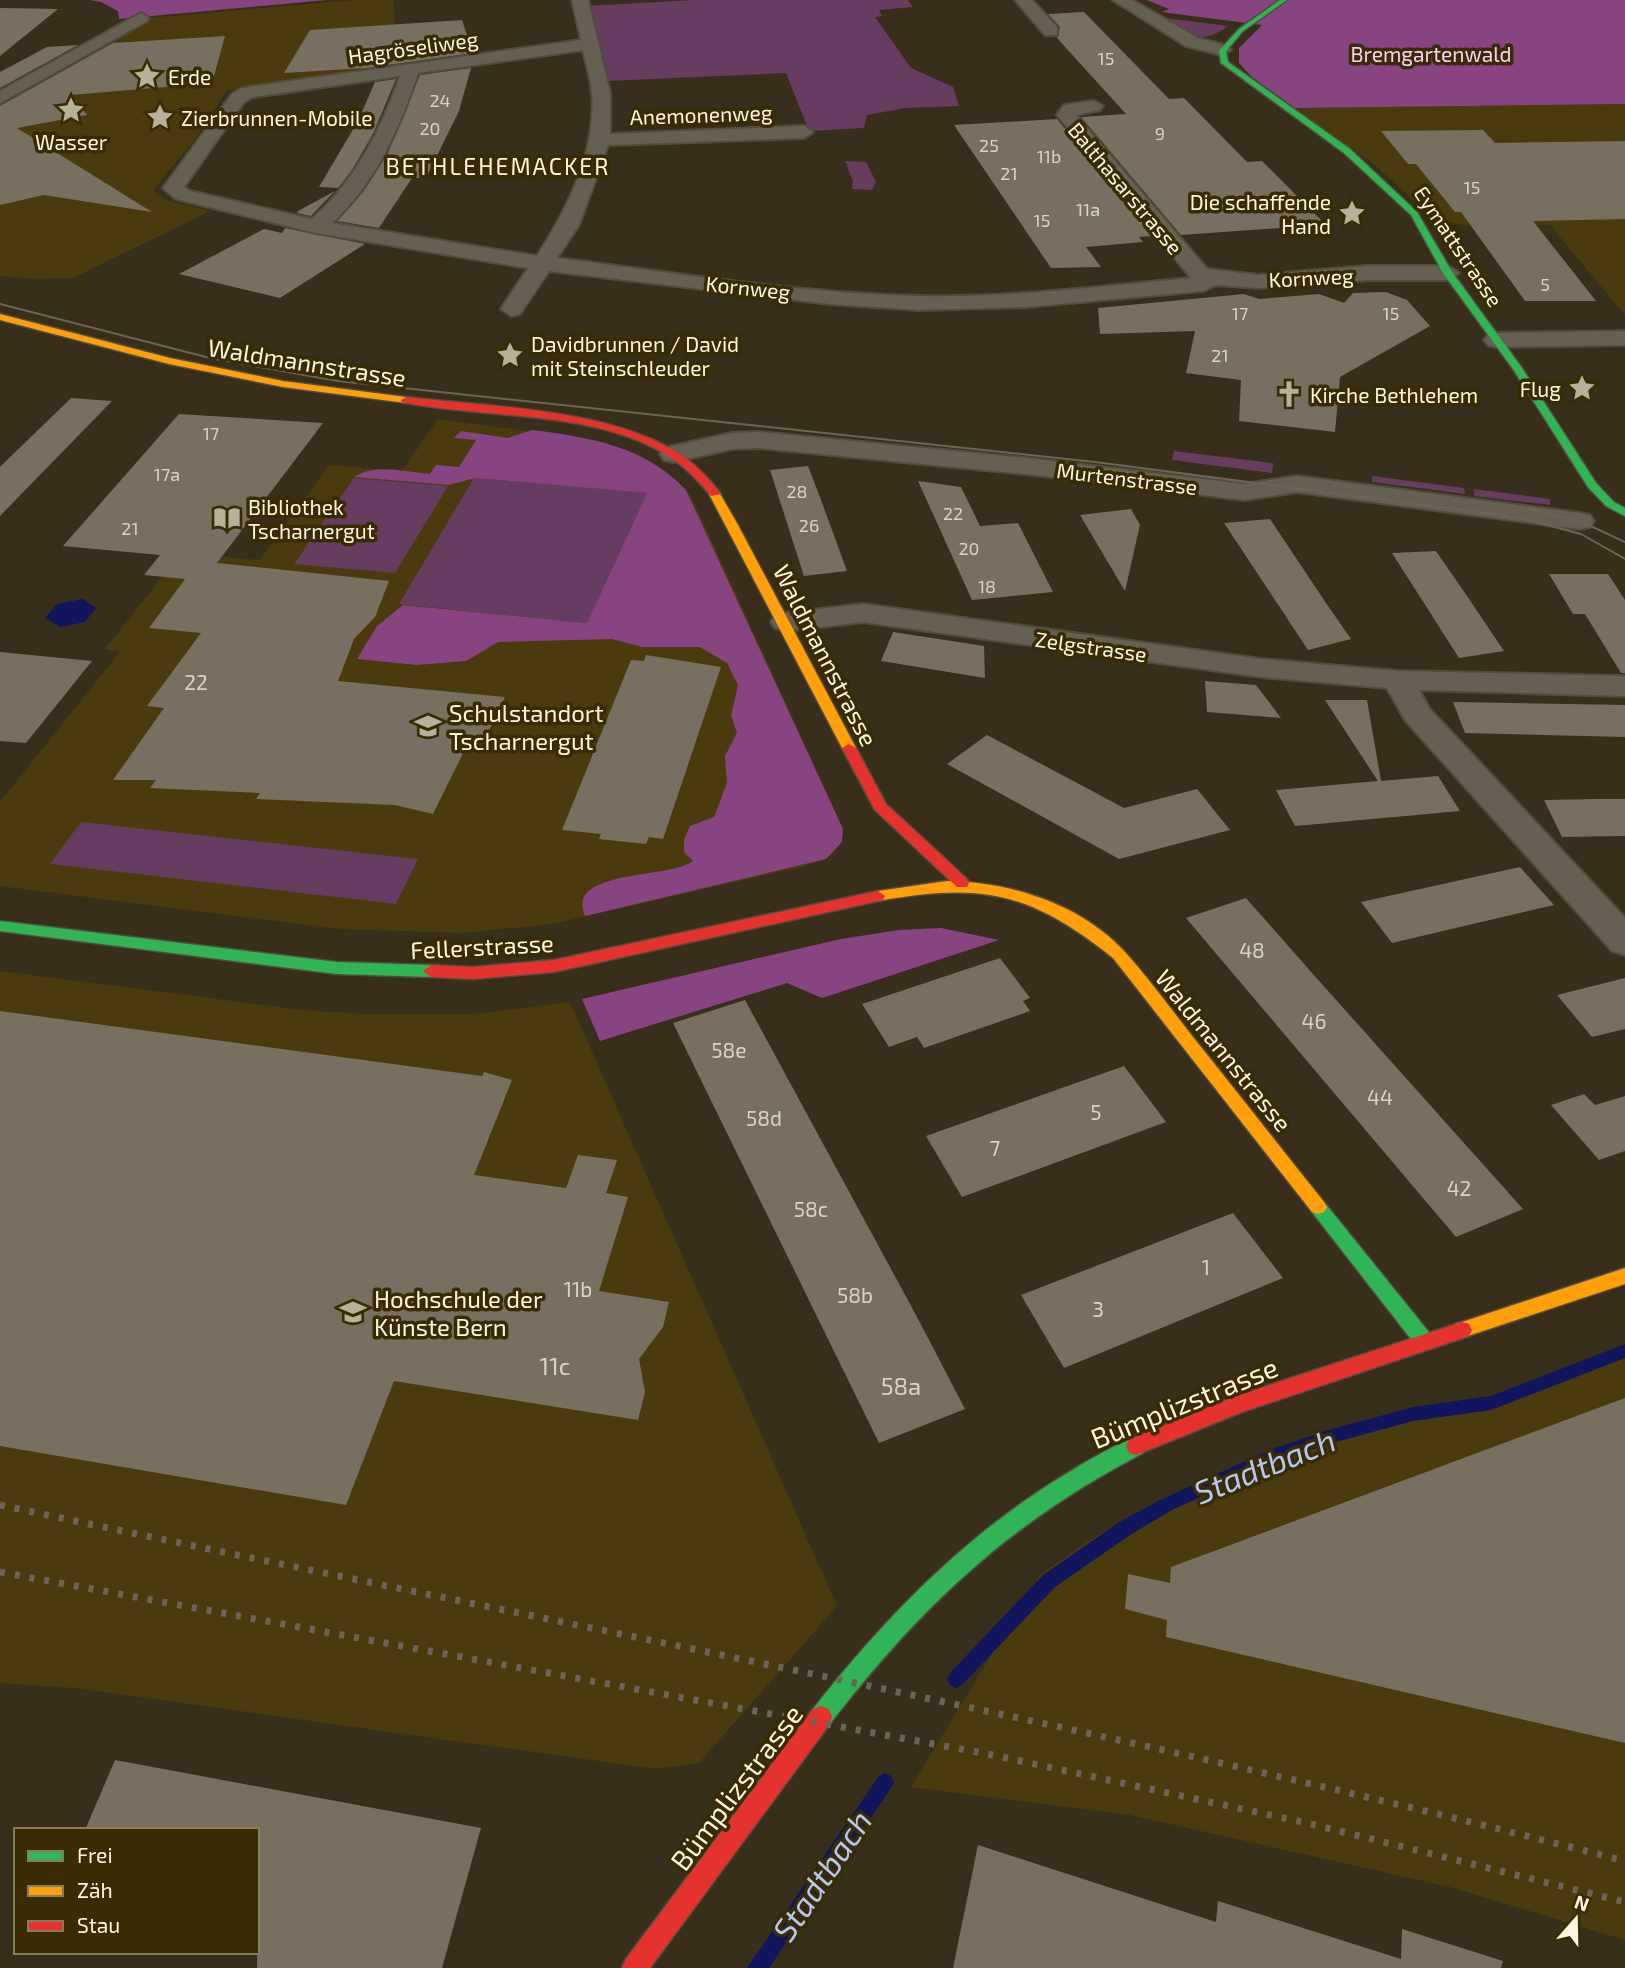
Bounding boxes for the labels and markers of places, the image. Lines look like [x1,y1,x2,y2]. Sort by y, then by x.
place icon: Erde [132,61,162,91]
place label: Erde [168,64,211,89]
place icon: Wasser [56,95,86,125]
place icon: Zierbrunnen-Mobile [145,102,175,132]
place label: Zierbrunnen-Mobile [181,105,373,130]
place label: Wasser [35,129,108,154]
place label: Die schaffende Hand [1190,189,1331,238]
place icon: Die schaffende Hand [1337,198,1367,228]
place label: Davidbrunnen / David mit Steinschleuder [531,331,739,380]
place icon: Davidbrunnen / David mit Steinschleuder [495,340,525,370]
place icon: Flug [1567,373,1597,403]
place label: Flug [1520,376,1561,401]
church icon: Kirche Bethlehem [1274,379,1304,409]
place label: Kirche Bethlehem [1310,382,1478,407]
place label: Bibliothek Tscharnergut [248,494,375,543]
library icon: Bibliothek Tscharnergut [212,503,242,533]
place label: Schulstandort Tscharnergut [449,698,604,755]
school or university icon: Schulstandort Tscharnergut [413,711,443,741]
place label: Hochschule der Künste Bern [374,1284,543,1341]
school or university icon: Hochschule der Künste Bern [338,1297,368,1327]

